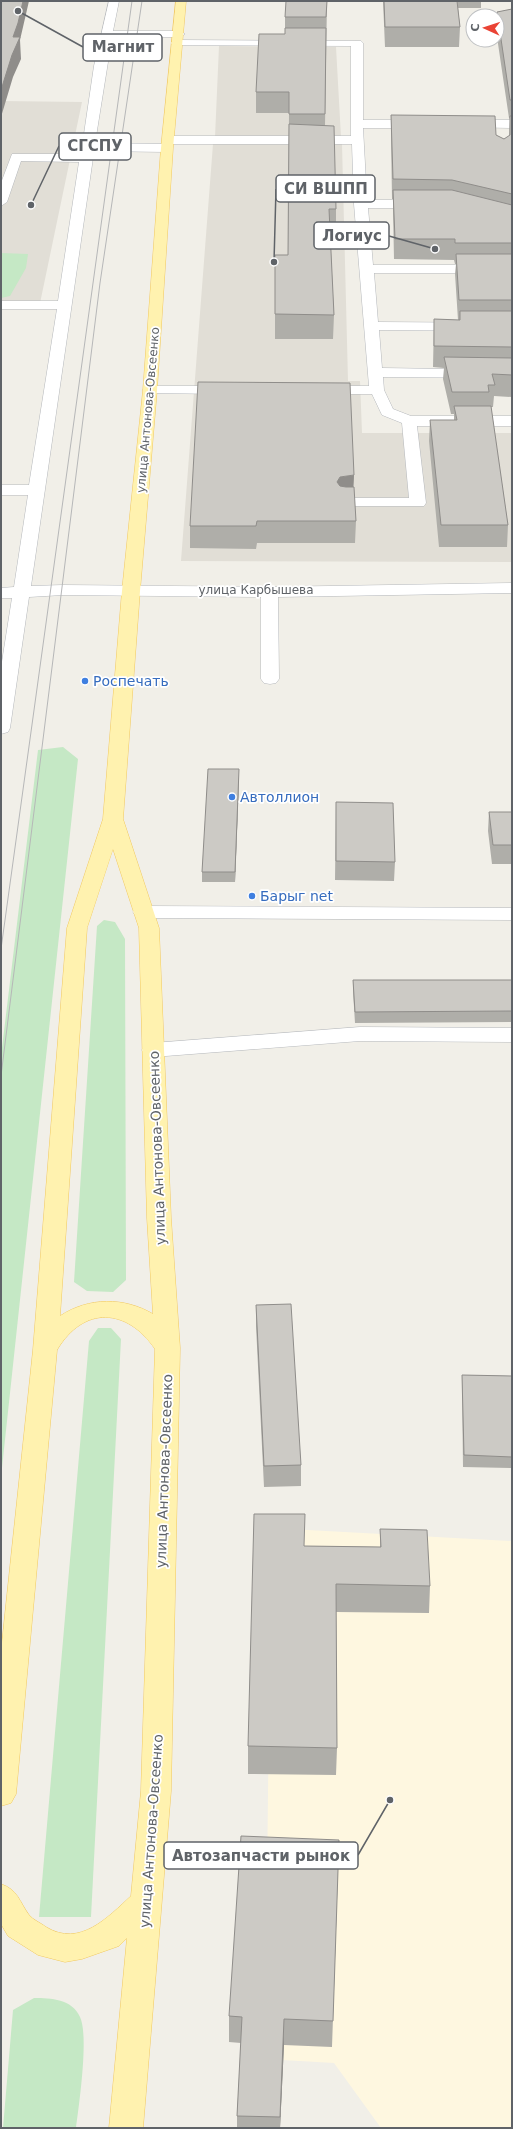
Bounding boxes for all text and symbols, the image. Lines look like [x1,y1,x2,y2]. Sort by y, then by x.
north arrow [465,8,505,48]
text: С [469,23,482,32]
callout: Магнит [83,34,162,61]
text: Магнит [92,38,155,56]
callout: СГСПУ [59,133,131,160]
text: СГСПУ [67,137,123,155]
callout: СИ ВШПП [276,175,375,202]
text: СИ ВШПП [284,180,368,198]
callout: Логиус [314,222,389,249]
text: Логиус [322,227,382,245]
street label: улица Антонова-Овсеенко [134,326,162,494]
street label: улица Карбышева [198,583,314,597]
place label: Роспечать [93,673,169,689]
marker: Роспечать [80,676,90,686]
place label: Автоллион [240,789,319,805]
marker: Автоллион [227,792,237,802]
place label: Барыг net [260,888,333,904]
marker: Барыг net [247,891,257,901]
street label: улица Антонова-Овсеенко [146,1051,168,1245]
street label: улица Антонова-Овсеенко [153,1374,175,1568]
street label: улица Антонова-Овсеенко [136,1734,166,1928]
callout: Автозапчасти рынок [164,1842,358,1869]
text: Автозапчасти рынок [172,1847,350,1865]

